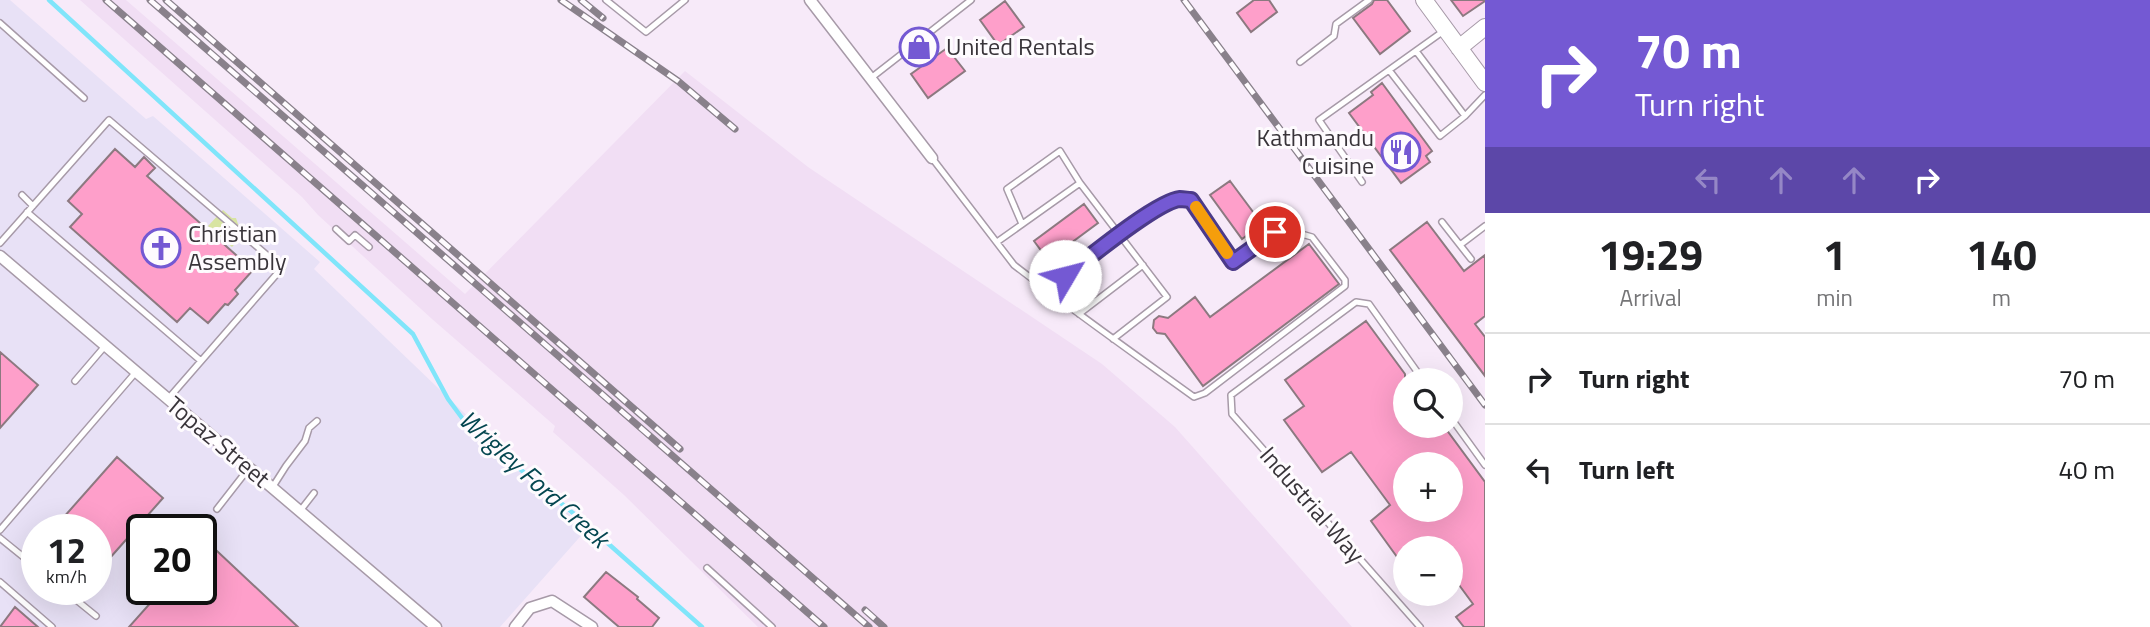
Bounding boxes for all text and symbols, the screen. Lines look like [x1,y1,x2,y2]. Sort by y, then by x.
text: 70 m [1635,12,1742,87]
shop icon: United Rentals [898,26,940,68]
place label: United Rentals [946,28,1095,64]
icon: right [1520,28,1611,119]
text: Turn right [1635,80,1764,128]
place label: Kathmandu Cuisine [1257,119,1374,183]
restaurant icon: Kathmandu Cuisine [1380,131,1422,173]
icon: left [1689,161,1727,199]
icon: ahead [1762,161,1800,199]
icon: ahead [1835,161,1873,199]
icon: right [1908,161,1946,199]
pin [1245,202,1305,262]
icon: arrive [1256,213,1294,251]
place label: Christian Assembly [188,215,287,279]
text: 19:29 [1598,222,1703,286]
text: 1 [1823,222,1846,286]
text: 140 [1966,222,2037,286]
church icon: Christian Assembly [140,227,182,269]
position arrow [1028,239,1102,313]
text: Arrival [1619,280,1682,315]
text: min [1816,280,1853,315]
text: m [1992,280,2011,315]
text: Turn right [1579,359,1690,398]
text: 70 m [2058,359,2115,398]
icon: right [1520,360,1558,398]
map controls [1393,368,1463,606]
button: search [1393,368,1463,438]
street label: Topaz Street [159,387,279,496]
water label: Wrigley Ford Creek [451,401,621,559]
street label: Industrial Way [1252,438,1374,571]
text: Turn left [1579,450,1674,489]
text: 40 m [2058,450,2115,489]
icon: left [1520,451,1558,489]
button: + [1393,452,1463,522]
speed limit sign: 20 [126,514,217,605]
text: 12 [47,523,86,577]
button: − [1393,536,1463,606]
text: km/h [46,563,87,590]

